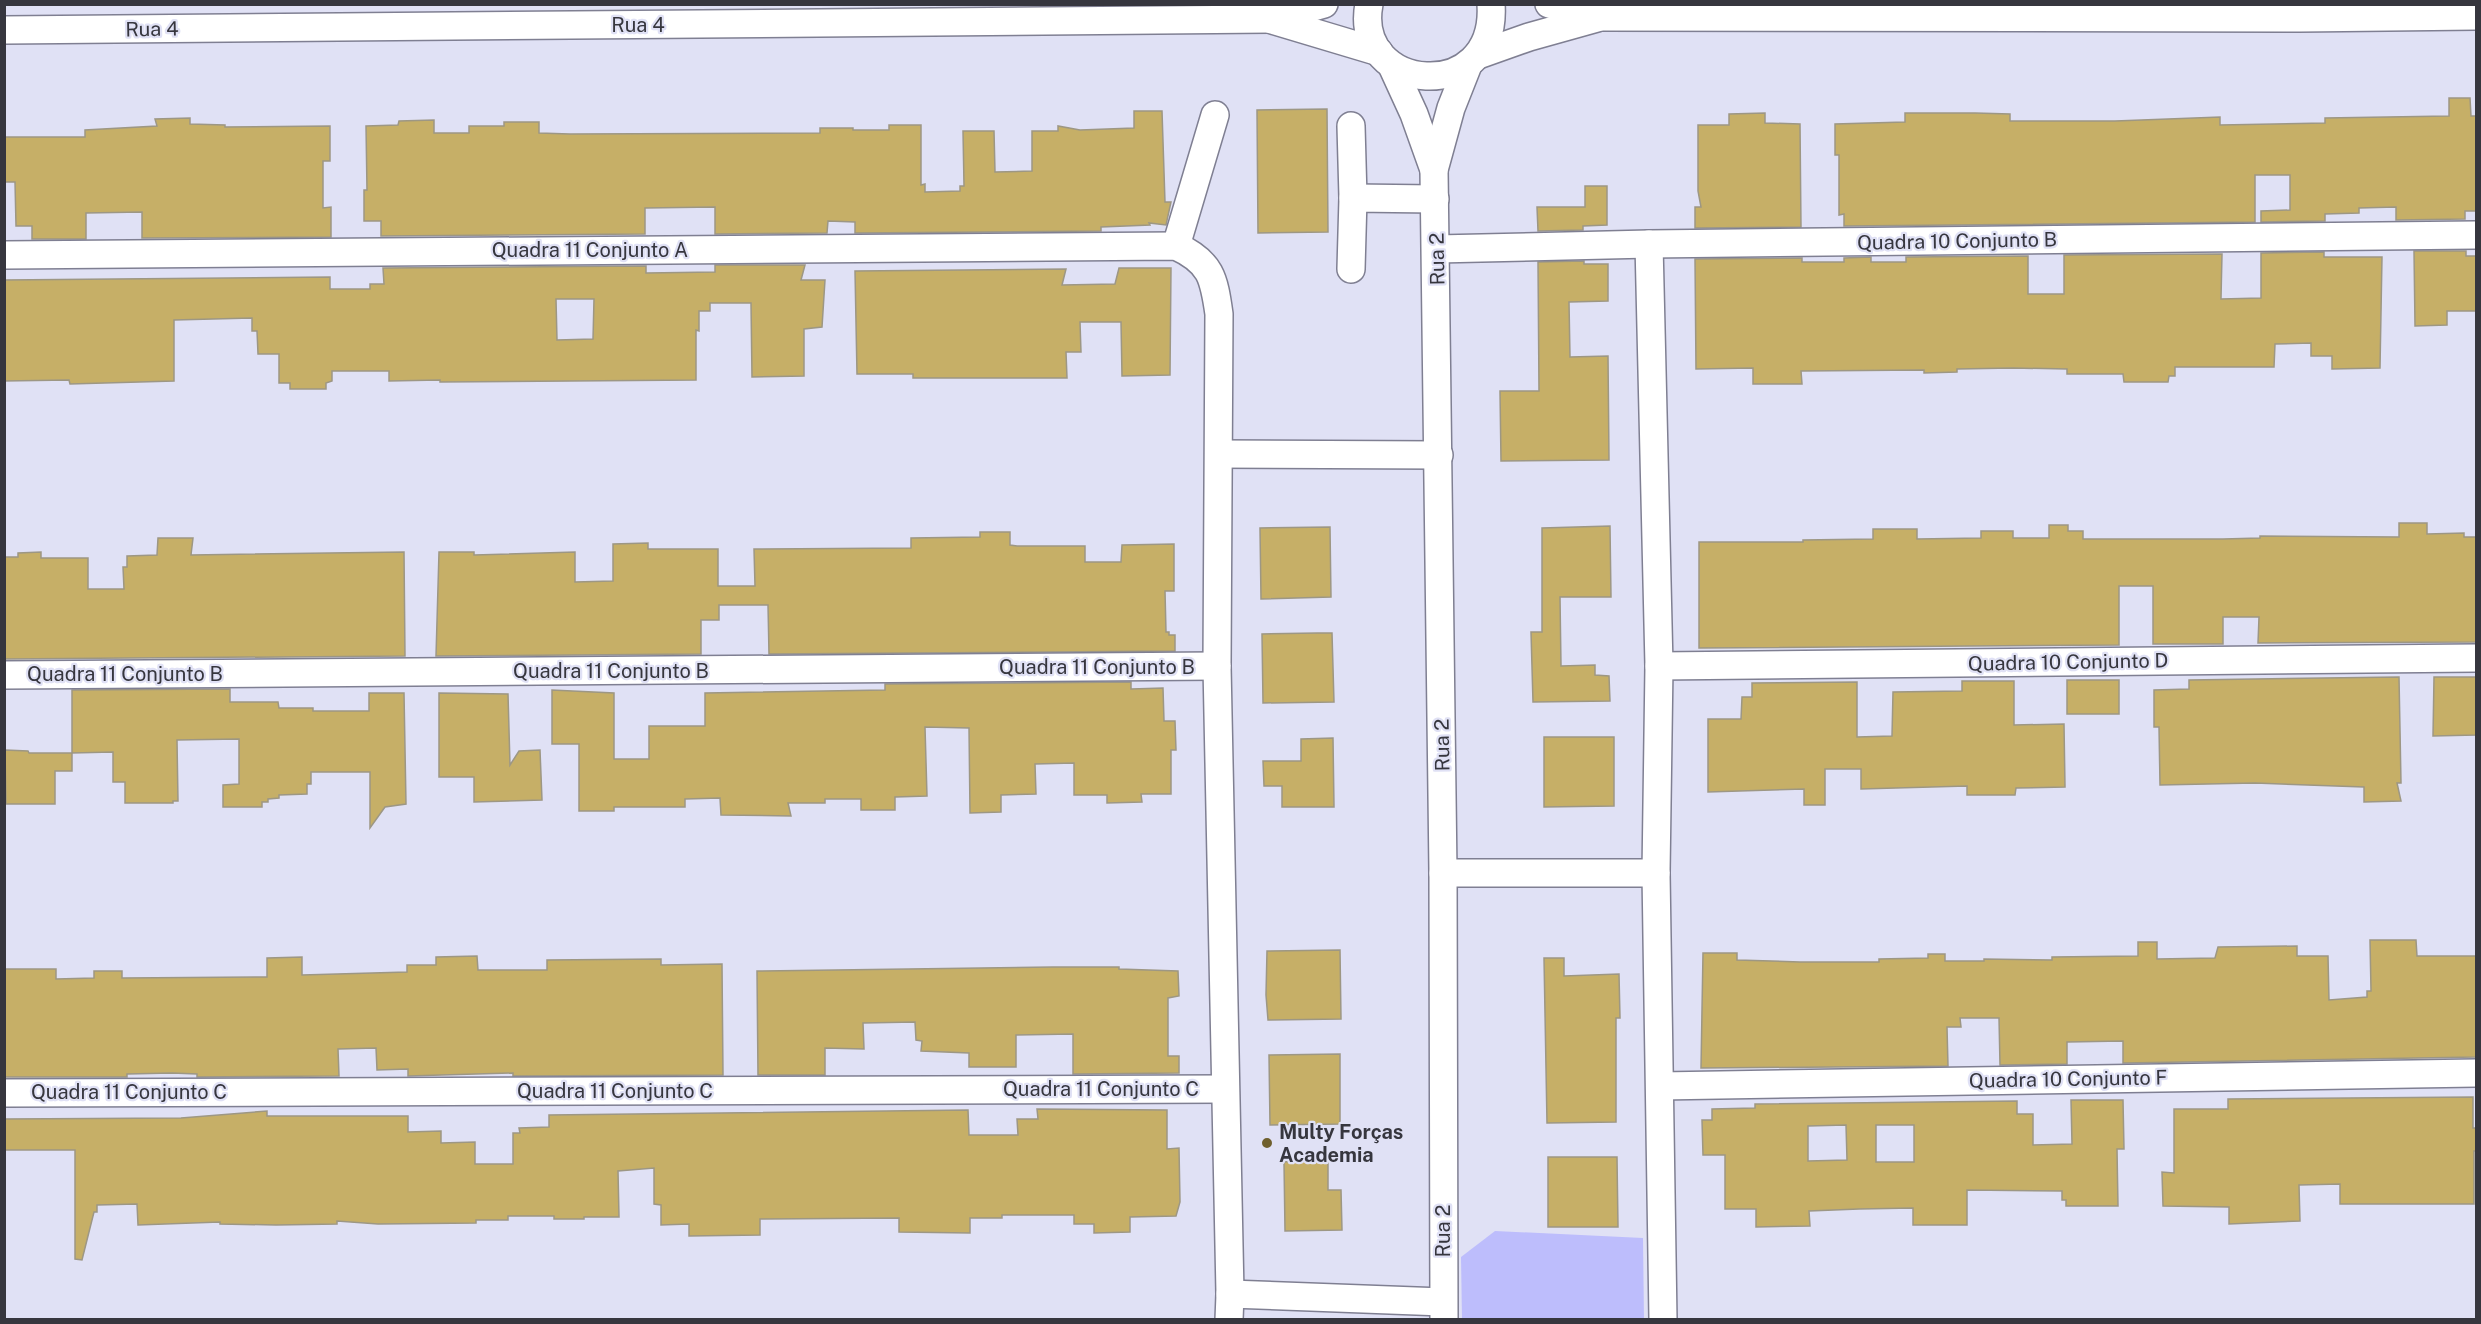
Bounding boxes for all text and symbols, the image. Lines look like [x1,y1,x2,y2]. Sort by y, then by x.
street label: Rua 4 [611,13,665,37]
street label: Rua 4 [125,17,179,41]
street label: Quadra 10 Conjunto B [1857,227,2057,255]
street label: Rua 2 [1425,232,1449,286]
street label: Quadra 11 Conjunto A [492,238,688,262]
street label: Quadra 10 Conjunto D [1968,648,2168,676]
street label: Quadra 11 Conjunto B [999,655,1195,679]
street label: Quadra 11 Conjunto B [513,659,709,683]
street label: Quadra 11 Conjunto B [27,662,223,686]
street label: Rua 2 [1430,718,1454,772]
street label: Quadra 10 Conjunto F [1969,1065,2167,1093]
street label: Quadra 11 Conjunto C [1003,1077,1199,1101]
street label: Quadra 11 Conjunto C [517,1079,713,1103]
street label: Quadra 11 Conjunto C [31,1080,227,1104]
place label: Multy Forças Academia [1279,1120,1403,1167]
marker: Multy Forças Academia [1260,1136,1274,1150]
street label: Rua 2 [1431,1205,1455,1257]

